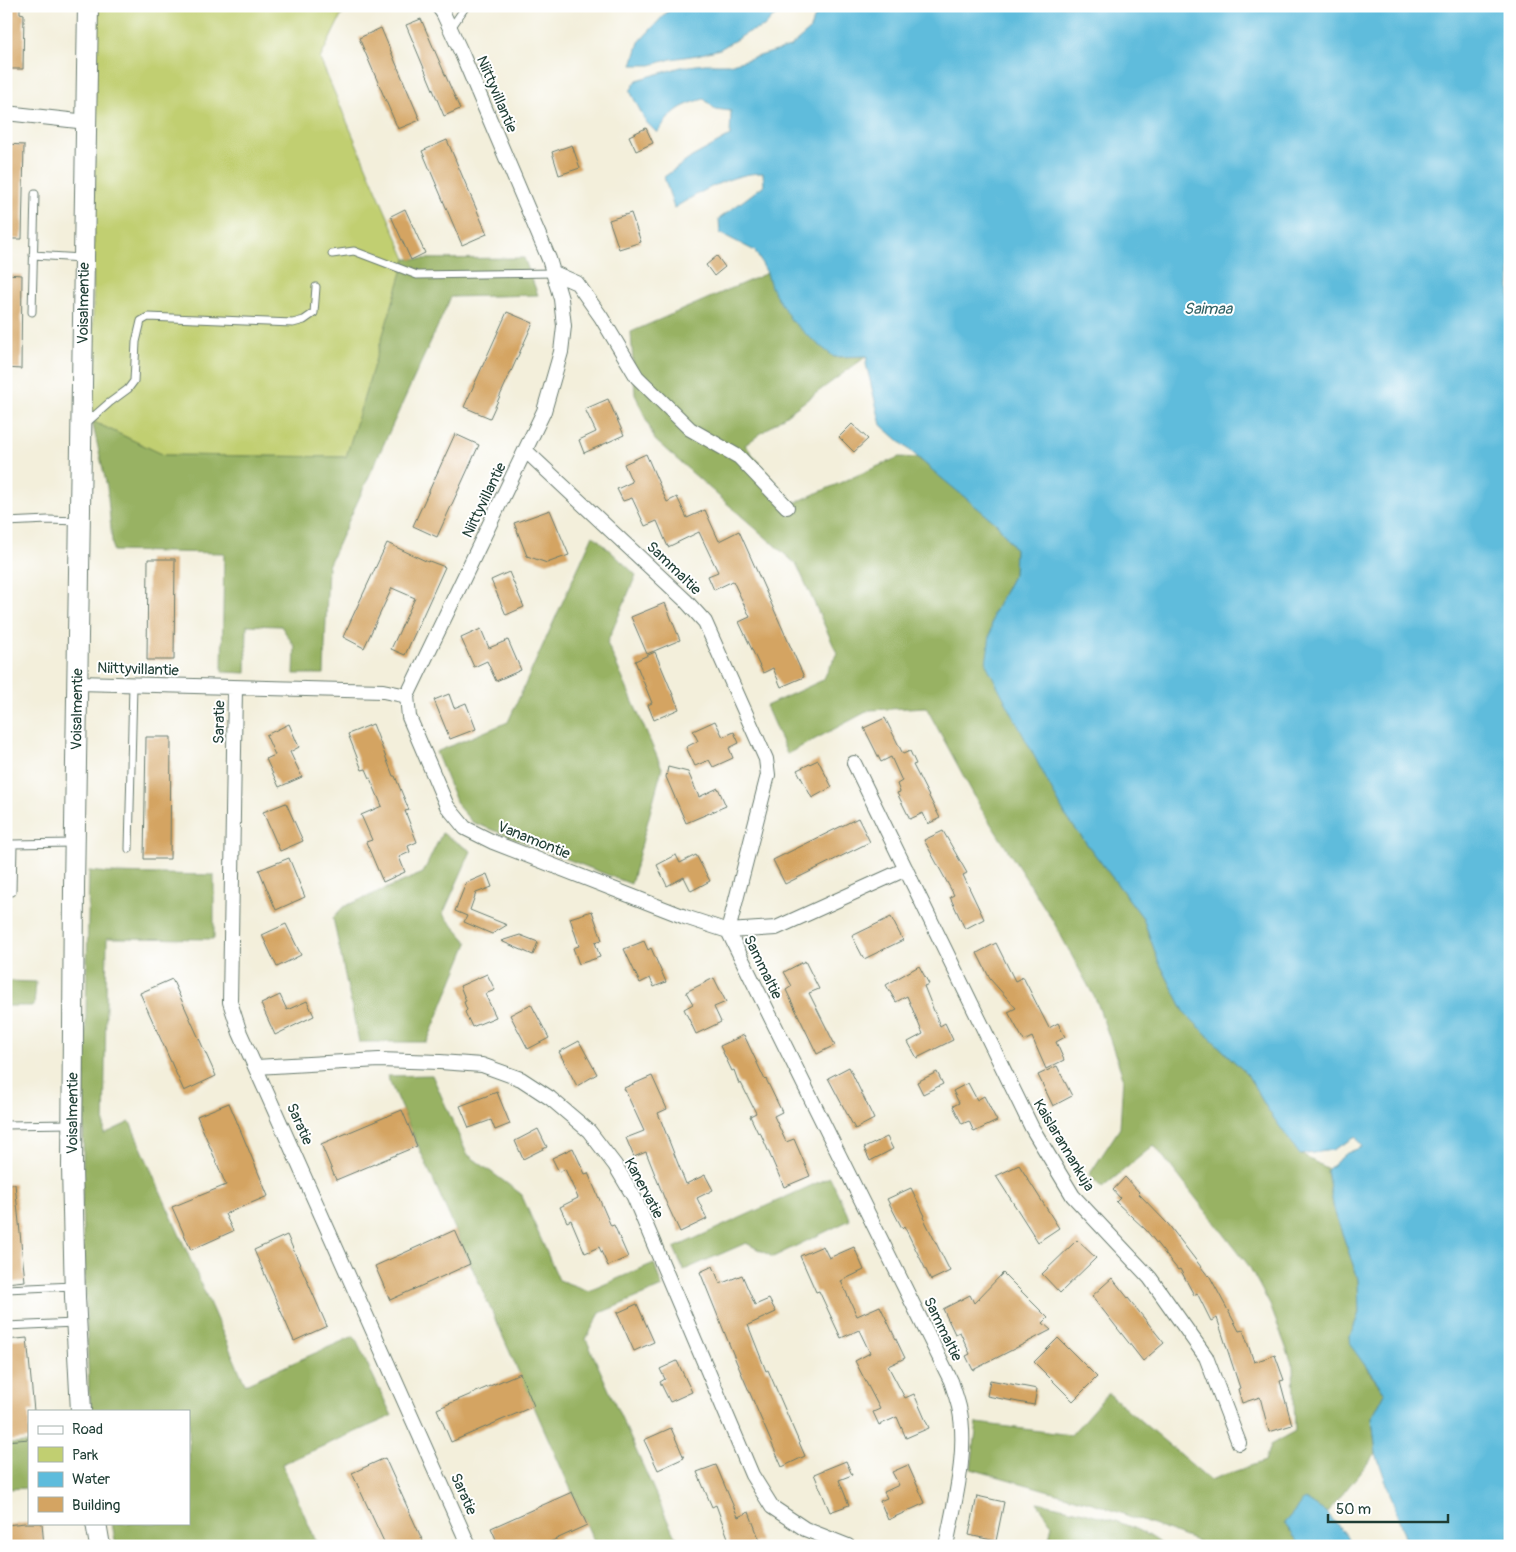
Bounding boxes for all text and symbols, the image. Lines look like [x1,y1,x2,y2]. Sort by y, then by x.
street label: Niittyvillantie [472,53,521,136]
street label: Voisalmentie [74,262,94,344]
water label: Saimaa [1184,299,1234,319]
street label: Niittyvillantie [458,459,511,541]
street label: Sammaltie [642,538,706,600]
street label: Niittyvillantie [97,659,180,680]
street label: Voisalmentie [67,668,87,750]
street label: Saratie [210,699,229,744]
street label: Vanamontie [495,817,573,864]
street label: Sammaltie [739,932,786,1003]
street label: Voisalmentie [63,1072,83,1154]
street label: Kaislarannankuja [1029,1096,1099,1195]
street label: Saratie [282,1100,317,1149]
street label: Kanervatie [620,1155,668,1222]
street label: Sammaltie [919,1294,966,1365]
legend [28,1410,190,1524]
text: Road [72,1420,103,1439]
text: Park [72,1446,99,1465]
text: Water [72,1470,111,1489]
street label: Saratie [446,1470,481,1519]
scale bar [1328,1492,1448,1524]
text: Building [72,1496,120,1515]
text: 50 m [1336,1500,1371,1519]

